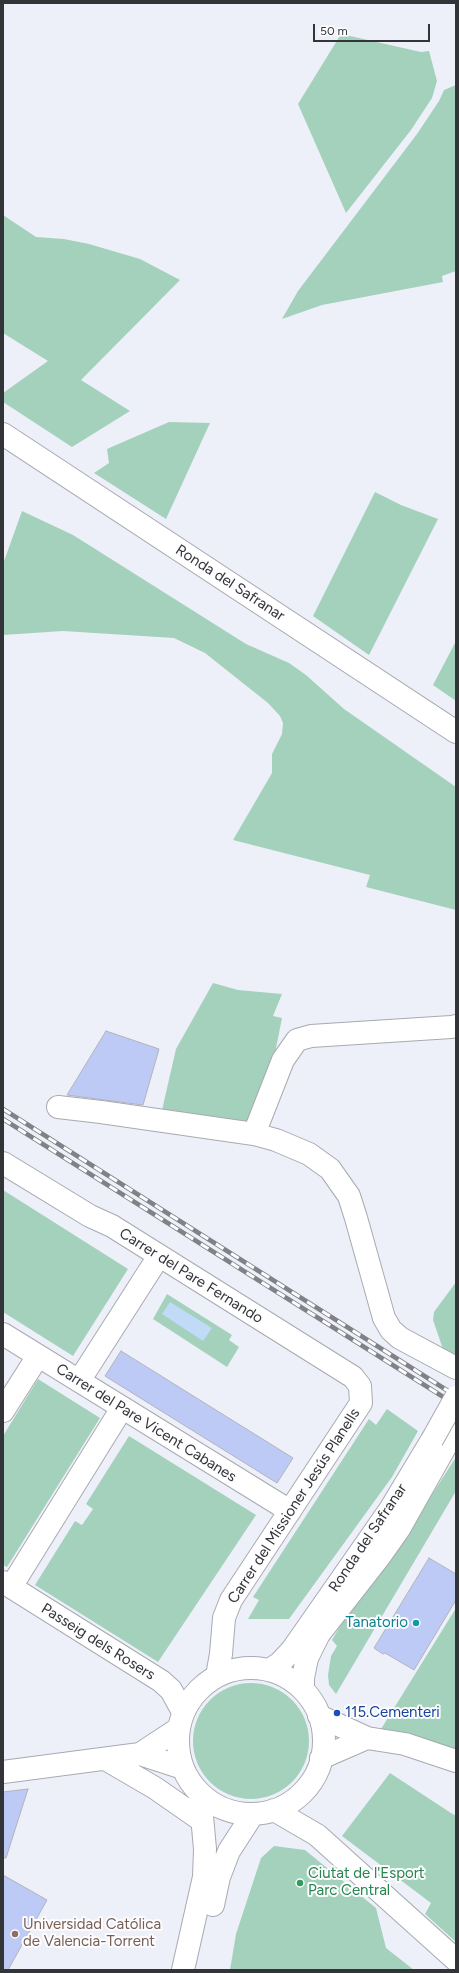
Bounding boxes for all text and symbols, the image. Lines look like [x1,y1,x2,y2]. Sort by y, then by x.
scale bar [315,16,432,42]
text: 50 m [320,24,348,38]
street label: Ronda del Safranar [172,541,288,625]
street label: Carrer del Pare Fernando [116,1224,266,1328]
street label: Carrer del Pare Vicent Cabanes [53,1360,239,1486]
street label: Carrer del Missioner Jesús Planells [224,1405,364,1607]
street label: Ronda del Safranar [325,1480,411,1596]
street label: Passeig dels Rosers [38,1600,158,1684]
place label: Tanatorio [345,1614,408,1632]
marker: Tanatorio [411,1618,421,1628]
place label: 115.Cementeri [345,1704,440,1722]
marker: 115.Cementeri [332,1708,342,1718]
place label: Ciutat de l'Esport Parc Central [308,1865,424,1900]
marker: Ciutat de l'Esport Parc Central [295,1878,305,1888]
place label: Universidad Católica de Valencia-Torrent [23,1916,161,1951]
marker: Universidad Católica de Valencia-Torrent [10,1929,20,1939]

